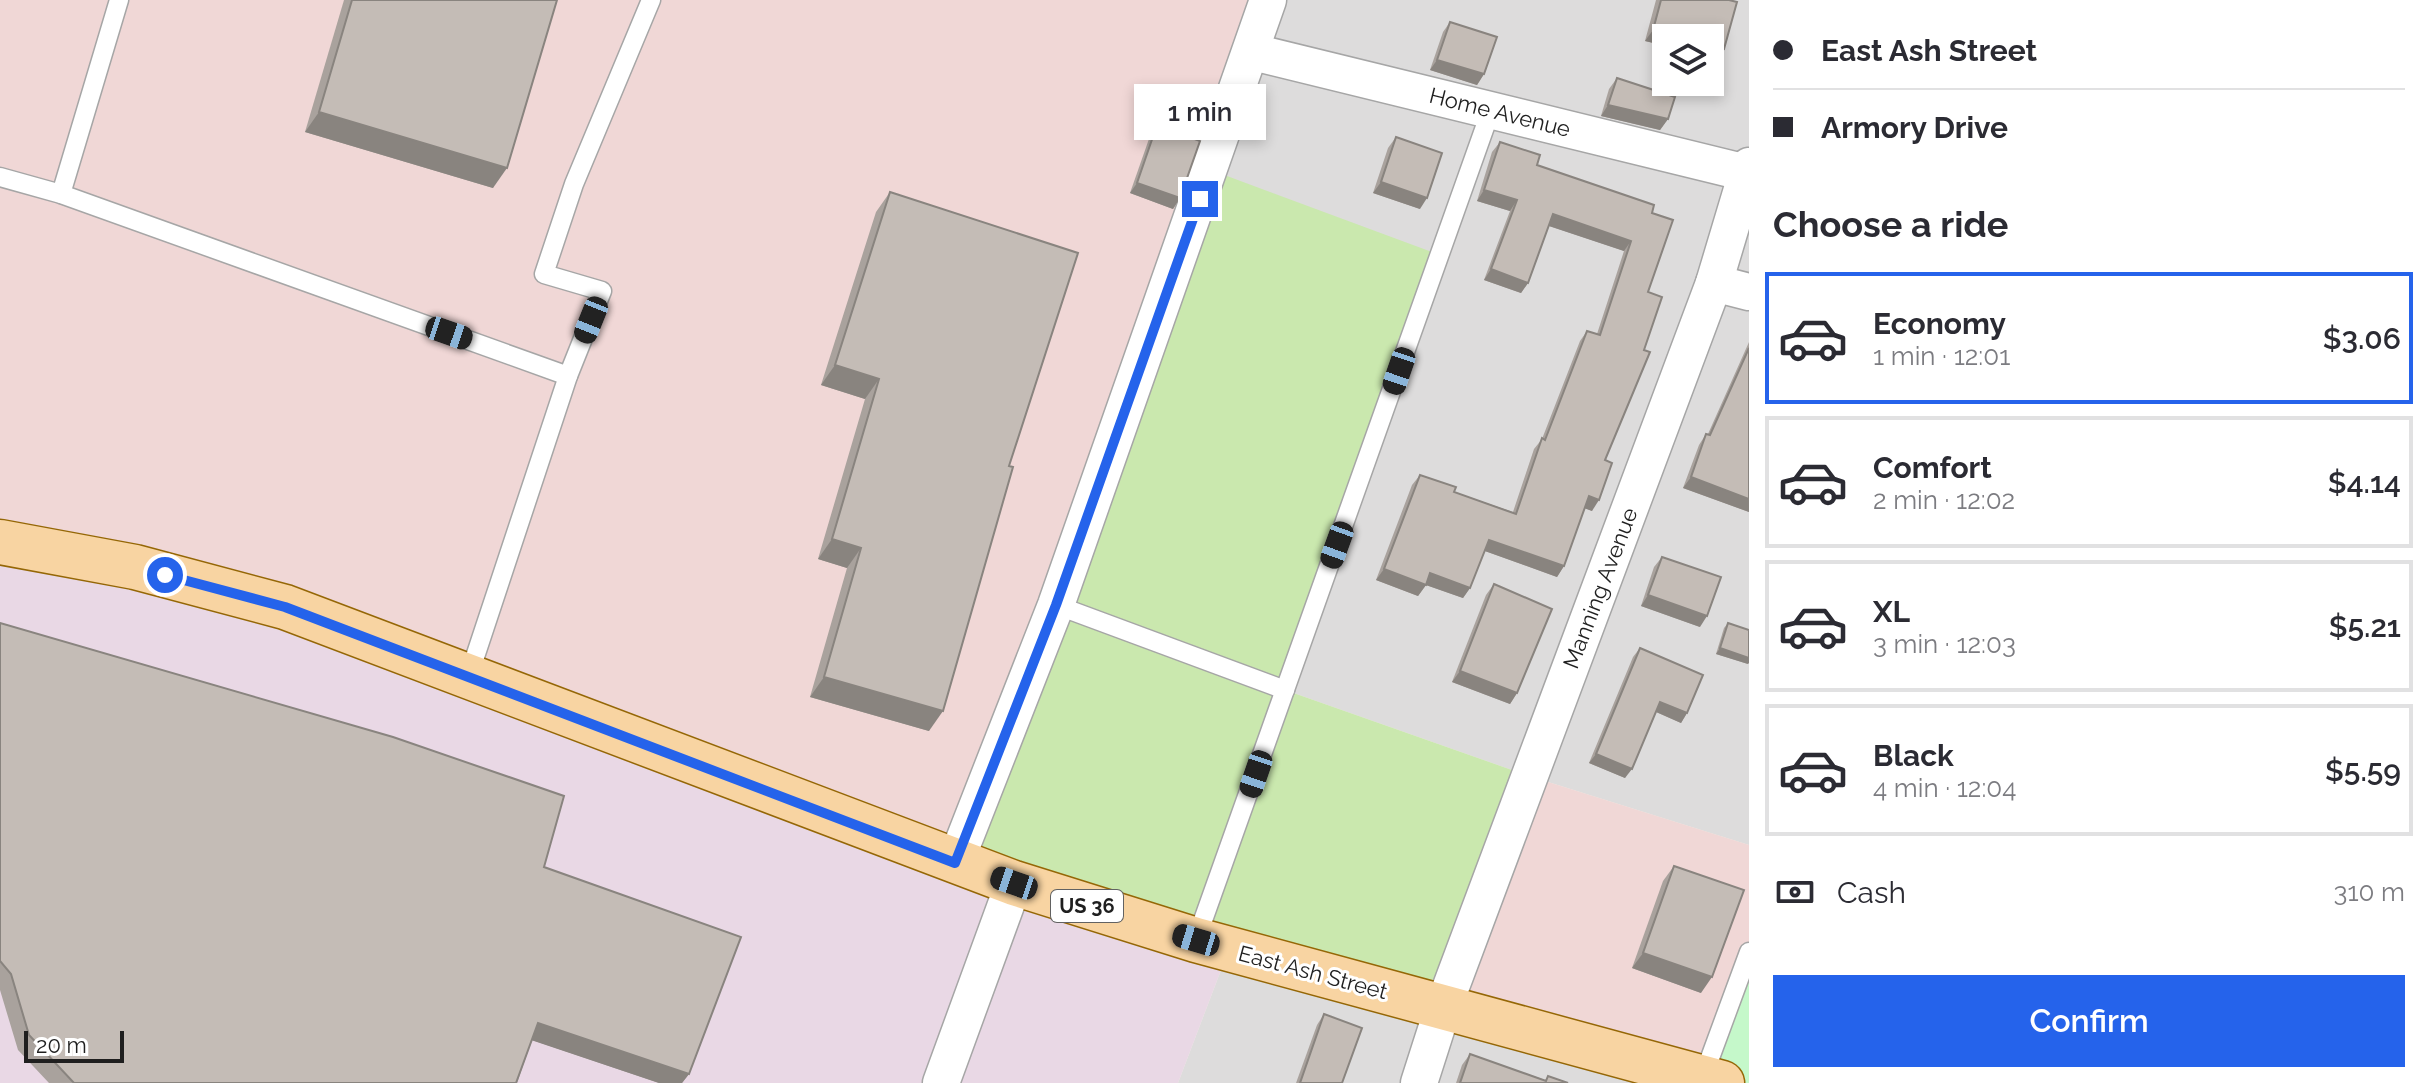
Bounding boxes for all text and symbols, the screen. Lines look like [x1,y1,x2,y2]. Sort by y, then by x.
map controls [1652,24,1724,96]
button: layers [1652,24,1724,96]
text: East Ash Street [1821,33,2037,68]
street label: Home Avenue [1427,82,1573,142]
callout: 1 min [1134,83,1266,139]
text: 1 min [1168,97,1232,127]
text: Armory Drive [1821,110,2008,145]
route end [1182,181,1218,217]
text: Choose a ride [1773,203,2008,245]
car [571,293,611,347]
icon: car [1777,302,1849,374]
text: Economy [1873,306,2006,341]
car [422,314,476,352]
text: $3.06 [2323,321,2401,356]
text: 1 min · 12:01 [1873,341,2010,371]
car [1380,344,1418,398]
icon: car [1777,446,1849,518]
text: Comfort [1873,450,1992,485]
text: $4.14 [2328,465,2401,500]
text: 2 min · 12:02 [1873,485,2015,515]
street label: Manning Avenue [1557,504,1643,672]
car [1318,518,1356,572]
route start [147,557,183,593]
icon: car [1777,590,1849,662]
text: XL [1873,594,1910,629]
text: $5.21 [2329,609,2401,644]
text: 3 min · 12:03 [1873,629,2016,659]
icon: car [1777,734,1849,806]
text: Black [1873,738,1954,773]
car [1237,747,1275,801]
text: $5.59 [2325,753,2401,788]
text: 4 min · 12:04 [1873,773,2016,803]
car [987,864,1041,902]
icon: cash [1773,870,1817,914]
text: Cash [1837,875,1906,910]
text: 310 m [2334,877,2405,907]
road number: US 36 [1051,890,1123,922]
car [1170,922,1222,958]
street label: East Ash Street [1236,940,1391,1005]
button: Confirm [1773,975,2405,1067]
scale bar [24,1027,124,1063]
text: 20 m [36,1032,87,1058]

